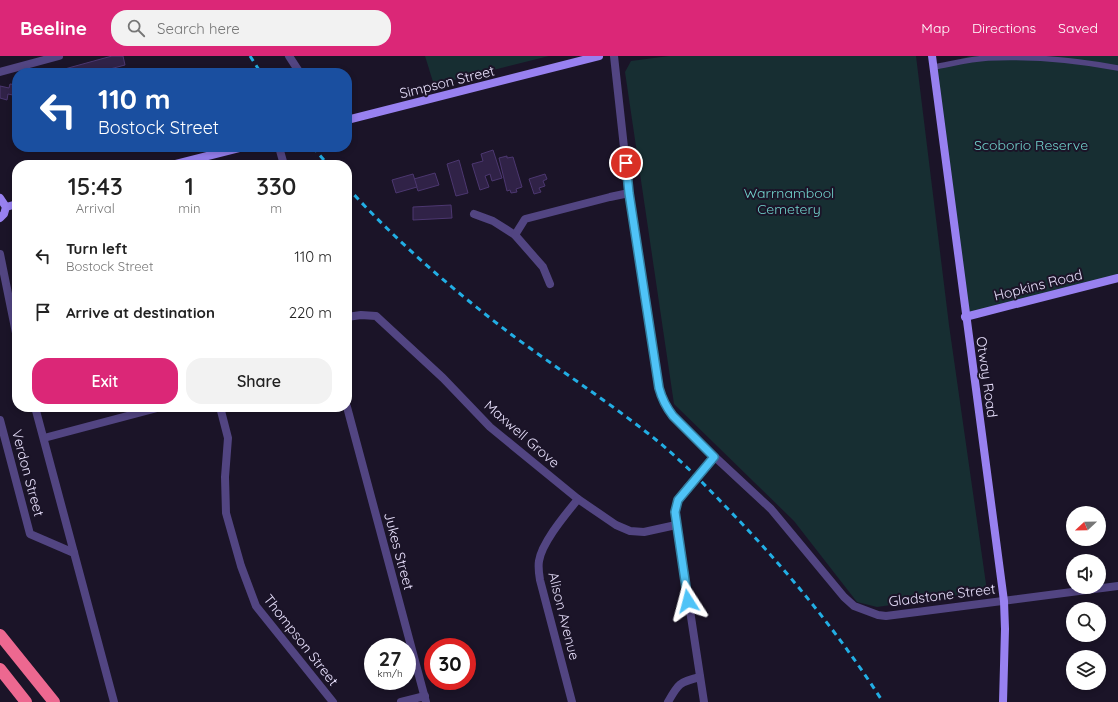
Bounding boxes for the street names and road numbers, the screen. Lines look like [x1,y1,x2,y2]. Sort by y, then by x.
street label: Simpson Street [398,61,497,103]
street label: Hopkins Road [992,265,1084,305]
street label: Otway Road [972,335,1002,419]
street label: Maxwell Grove [481,396,563,472]
street label: Verdon Street [8,428,48,519]
street label: Jukes Street [380,510,418,592]
street label: Alison Avenue [544,570,584,662]
street label: Gladstone Street [887,579,997,610]
street label: Thompson Street [260,591,343,690]

